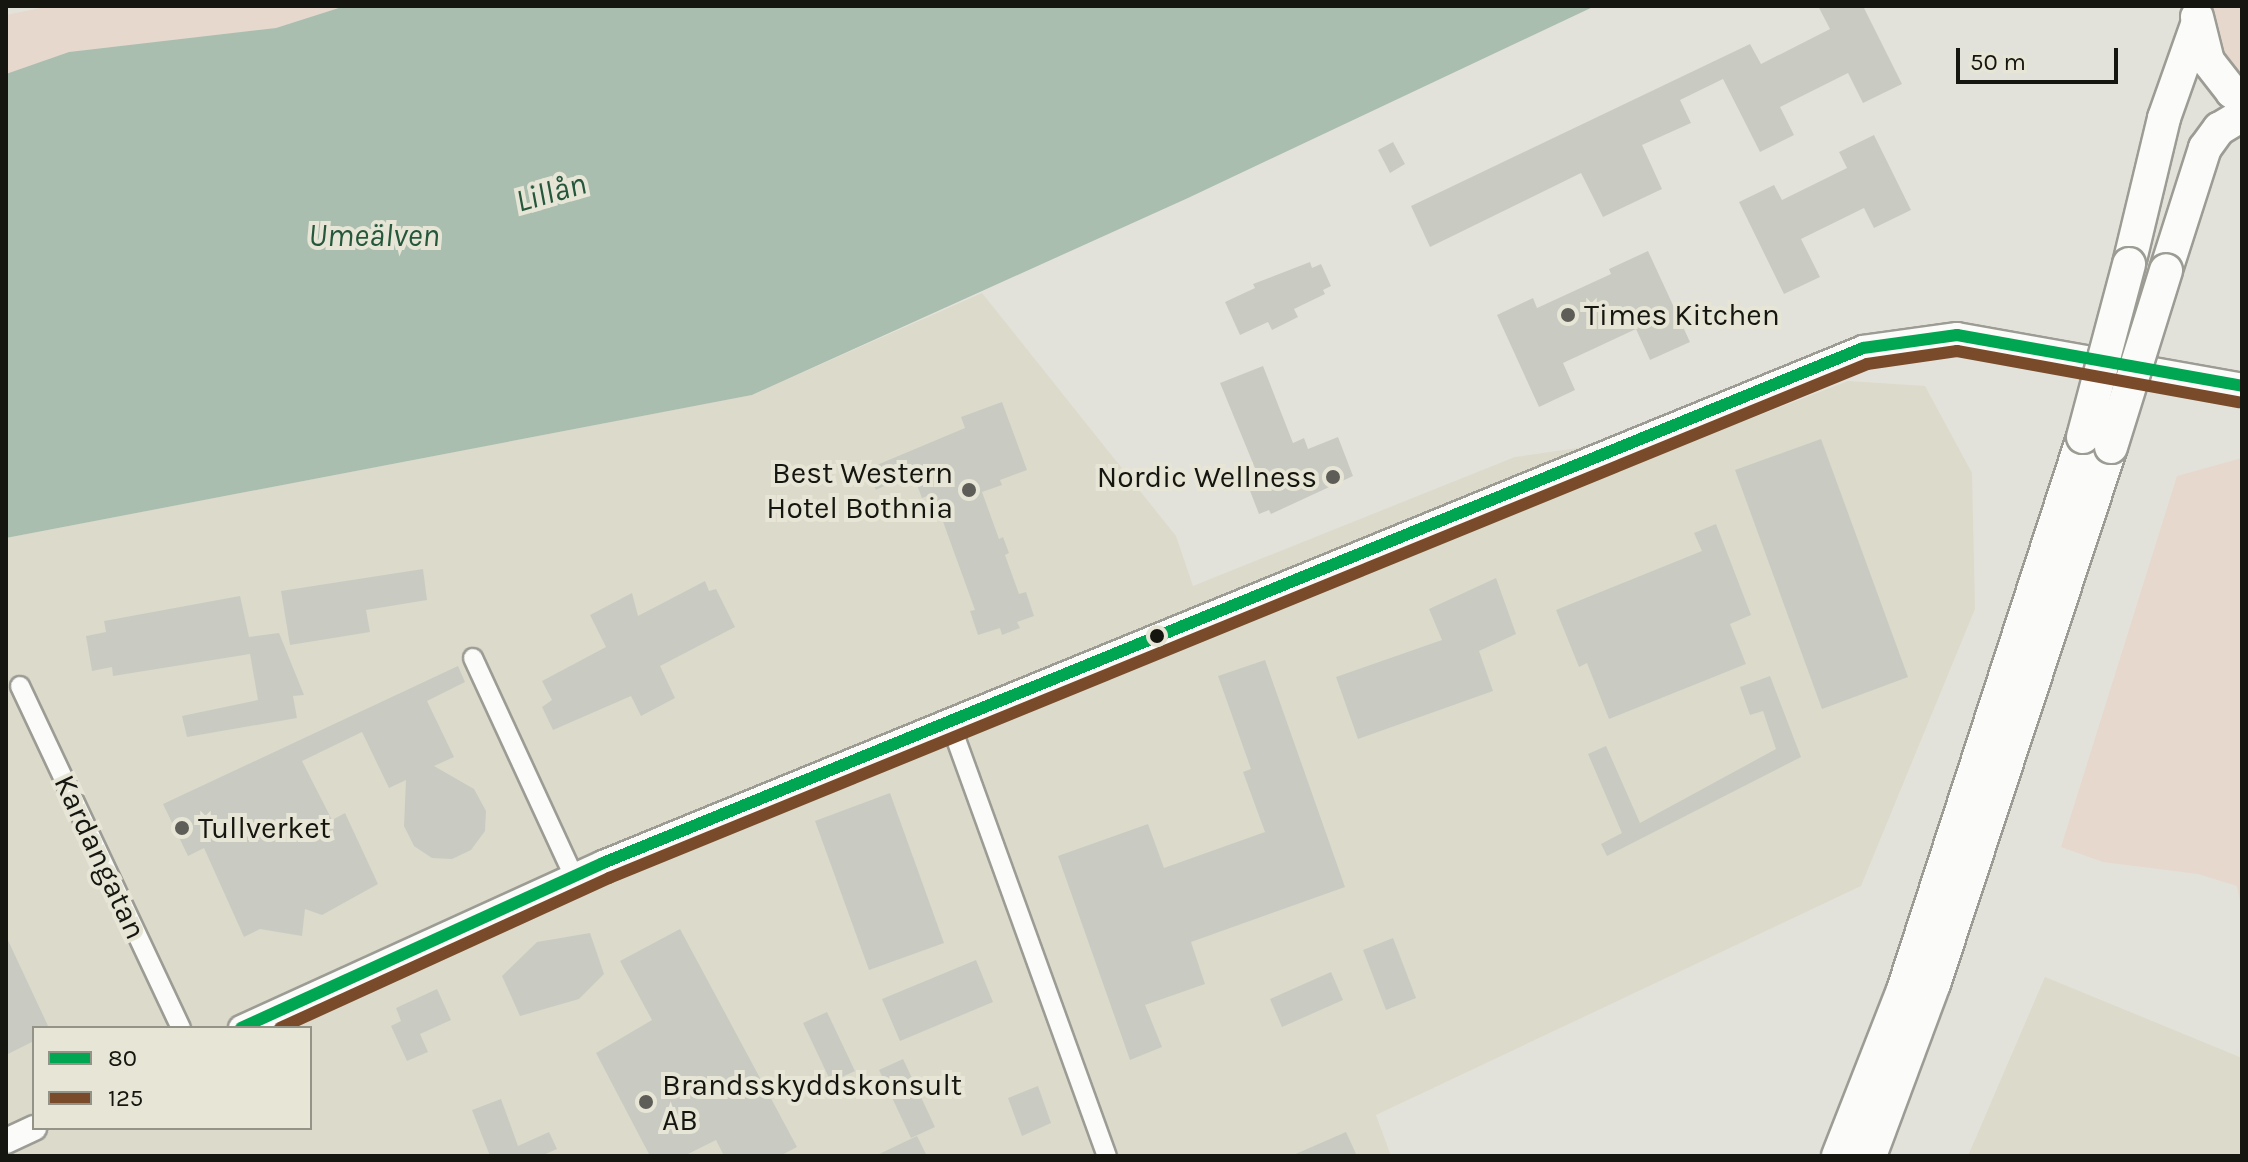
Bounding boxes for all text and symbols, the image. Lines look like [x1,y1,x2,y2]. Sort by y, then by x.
scale bar [1960,32,2122,82]
text: 50 m [1970,48,2026,76]
water label: Lillån [511,165,591,221]
water label: Umeälven [308,217,440,255]
place label: Times Kitchen [1584,297,1780,333]
marker: Times Kitchen [1559,306,1577,324]
place label: Best Western Hotel Bothnia [766,455,953,526]
place label: Nordic Wellness [1097,459,1317,495]
marker: Nordic Wellness [1324,468,1342,486]
marker: Best Western Hotel Bothnia [960,481,978,499]
unlabelled marker [1149,628,1165,644]
street label: Kardangatan [46,769,154,945]
place label: Tullverket [198,810,331,846]
marker: Tullverket [173,819,191,837]
legend [32,1026,312,1130]
text: 80 [108,1044,137,1072]
place label: Brandsskyddskonsult AB [662,1067,962,1138]
text: 125 [108,1084,143,1112]
marker: Brandsskyddskonsult AB [637,1093,655,1111]

